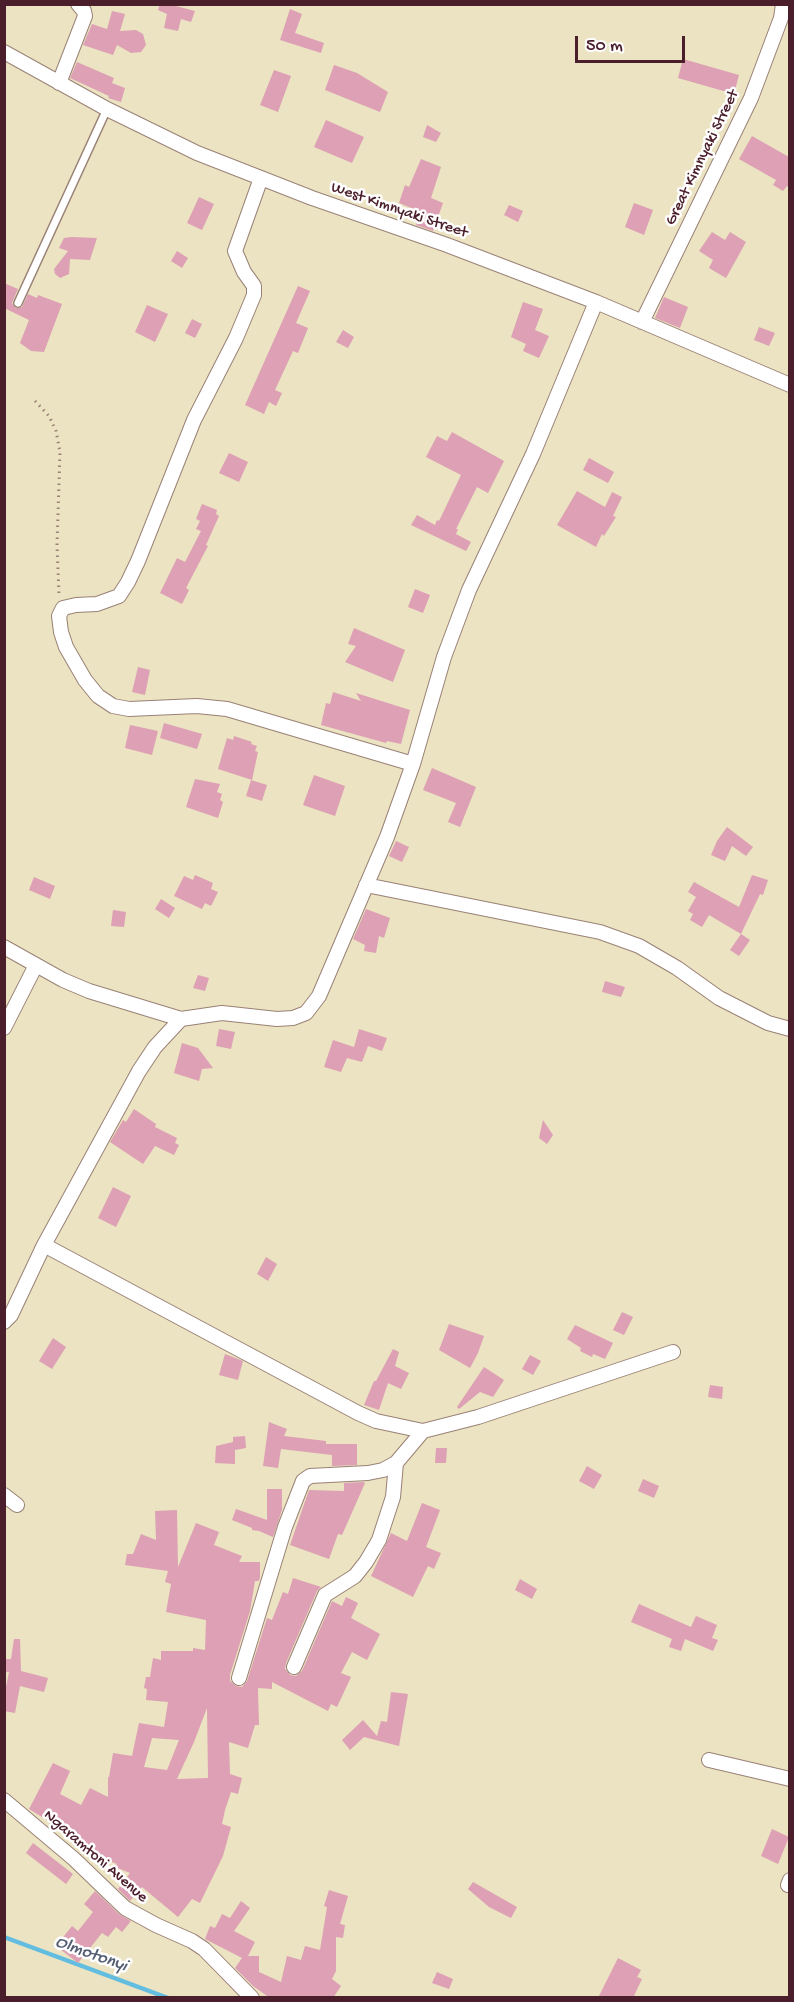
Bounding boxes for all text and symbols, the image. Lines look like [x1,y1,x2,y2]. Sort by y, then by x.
scale bar [578,24,688,62]
text: 50 m [586,36,623,57]
street label: Great Kimnyaki Street [662,87,744,229]
street label: West Kimnyaki Street [328,179,470,243]
street label: Ngaramtoni Avenue [39,1806,151,1908]
water label: Olmotonyi [52,1932,130,1978]

